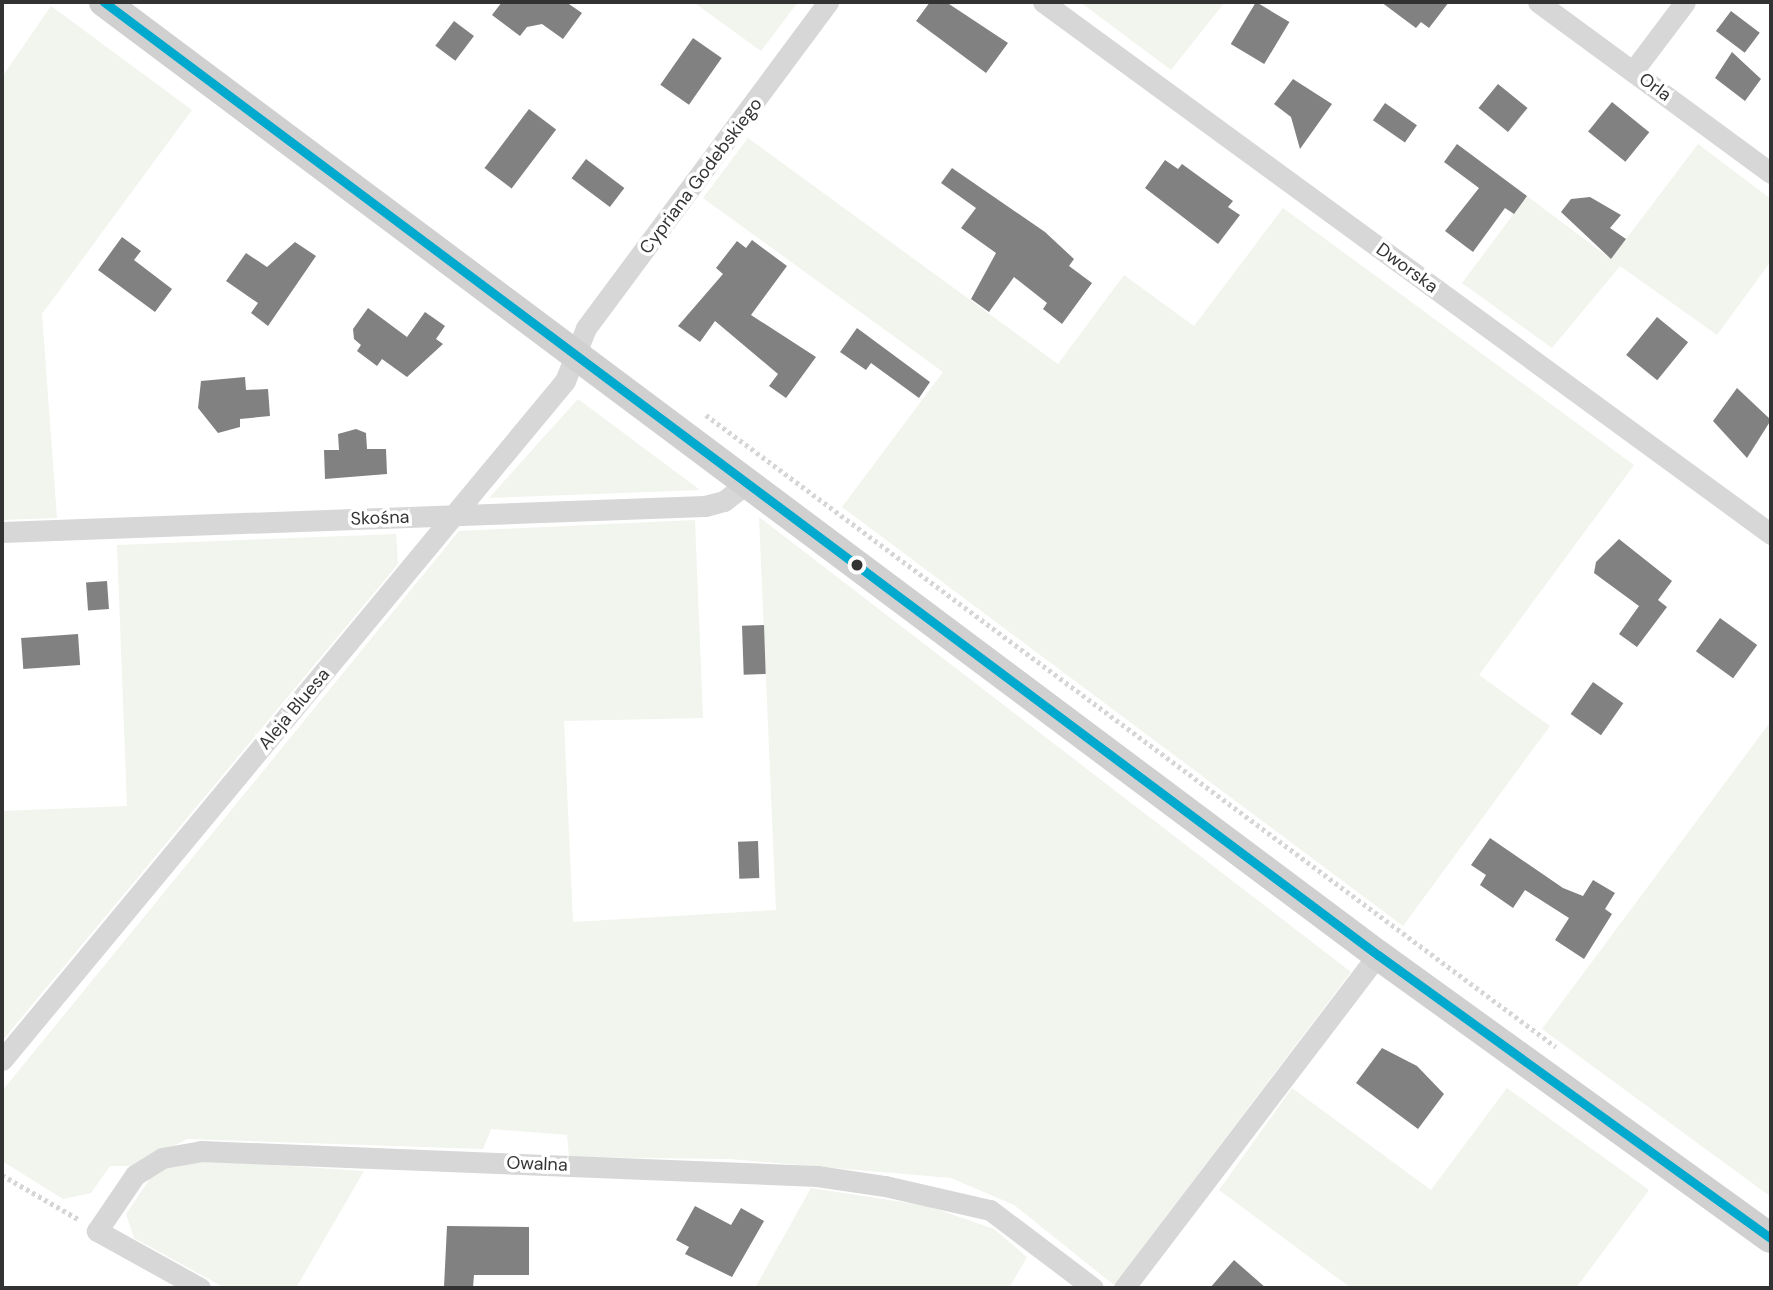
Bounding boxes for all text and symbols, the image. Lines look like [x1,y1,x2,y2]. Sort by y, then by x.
street label: Orla [1635,68,1675,106]
street label: Cypriana Godebskiego [635,94,767,258]
street label: Dworska [1372,238,1442,298]
street label: Skośna [350,506,410,530]
unlabelled marker [850,558,864,572]
street label: Aleja Bluesa [254,664,334,754]
street label: Owalna [506,1152,568,1176]

